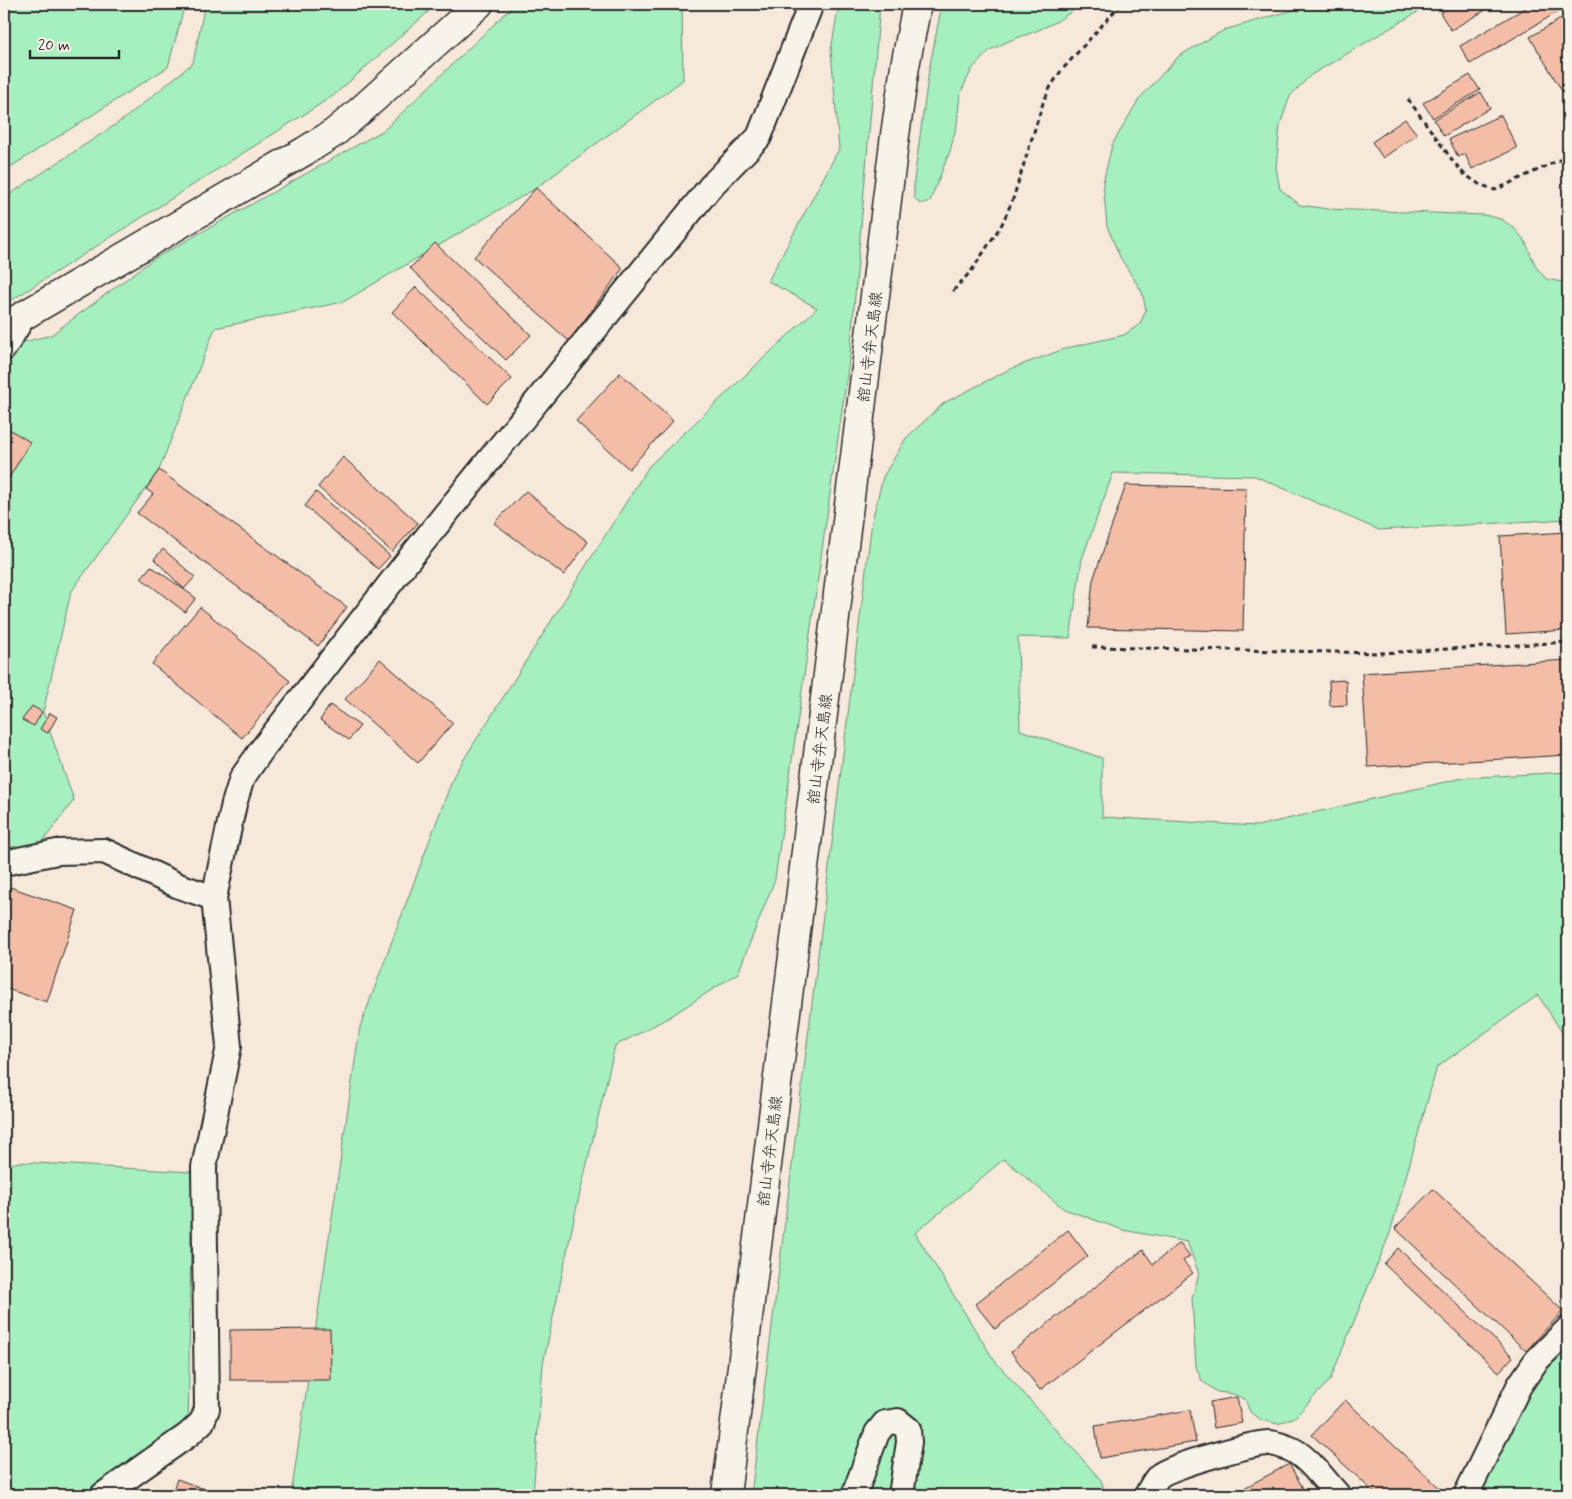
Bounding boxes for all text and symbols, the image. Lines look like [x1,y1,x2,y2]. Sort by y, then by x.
scale bar [30,28,119,60]
text: 20 m [38,36,70,56]
street label: 舘山寺弁天島線 [853,290,888,404]
street label: 舘山寺弁天島線 [803,692,838,806]
street label: 舘山寺弁天島線 [753,1094,788,1208]

